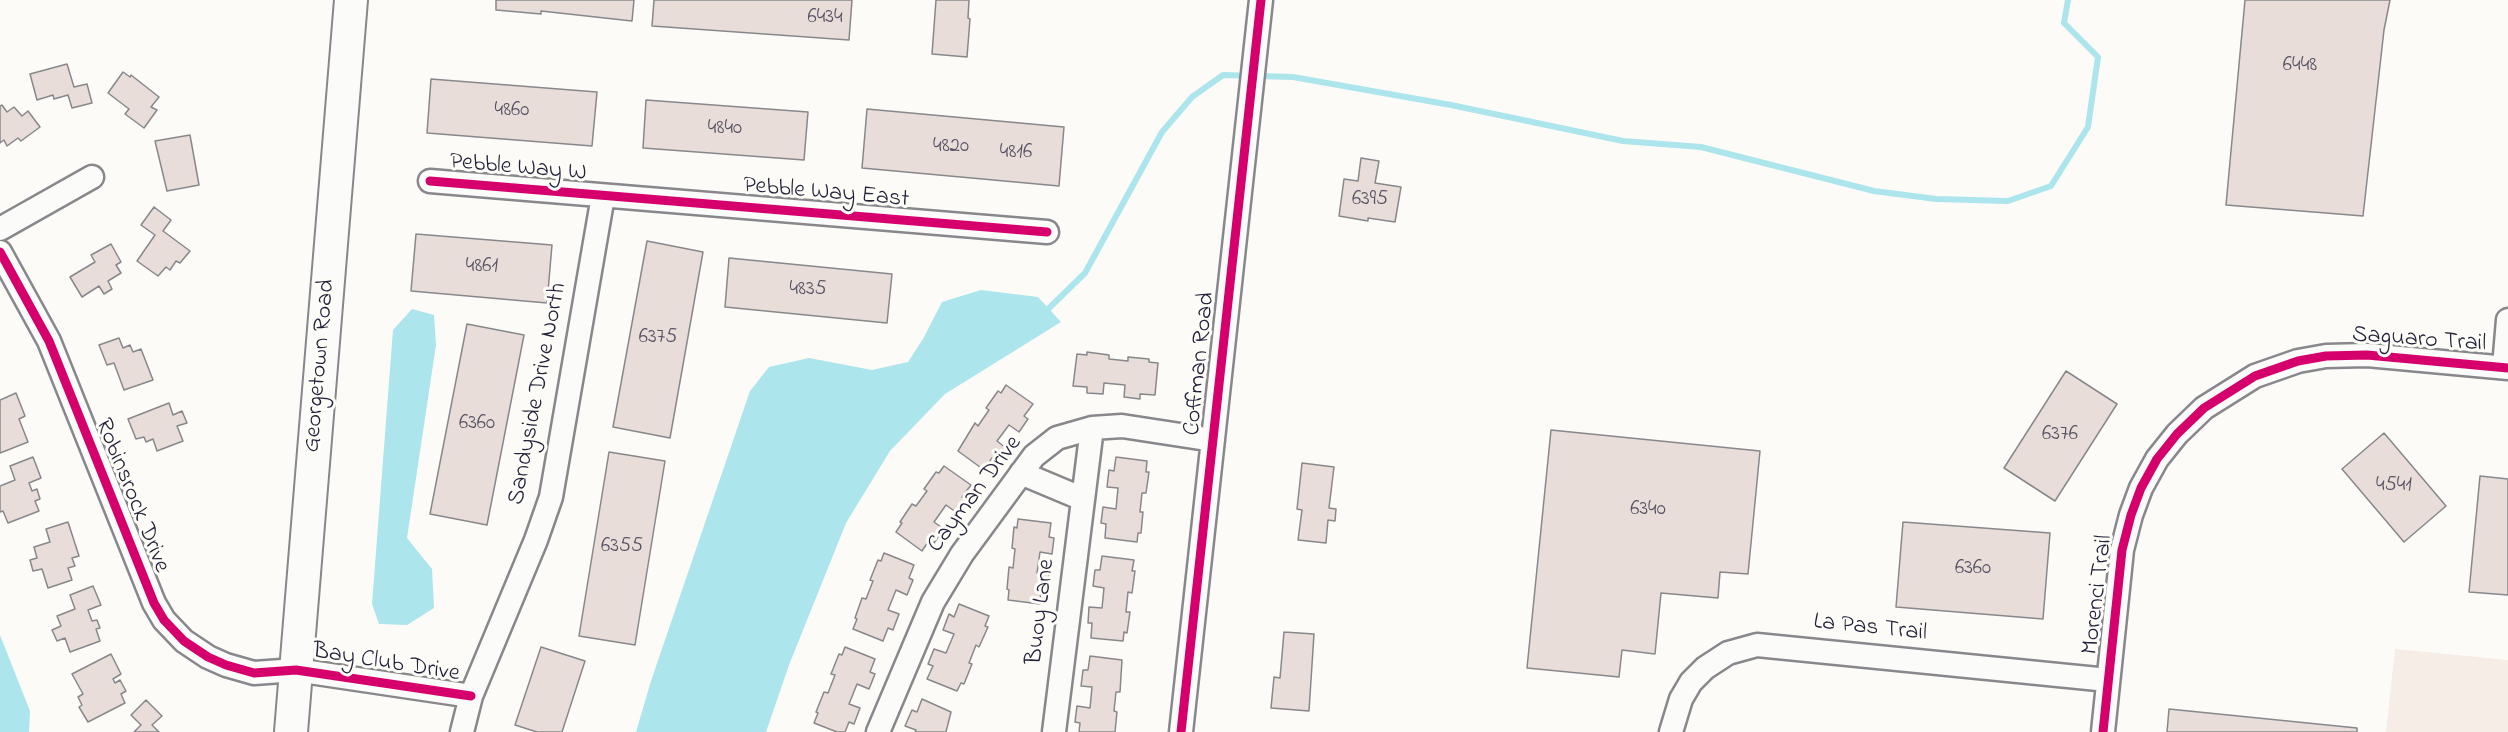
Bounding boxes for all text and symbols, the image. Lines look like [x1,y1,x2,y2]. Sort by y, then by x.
house number: 6434 [807,6,843,32]
house number: 6448 [2283,54,2317,80]
house number: 4860 [495,99,529,125]
house number: 4840 [708,117,742,143]
house number: 4820 [933,135,969,161]
house number: 4816 [1000,141,1032,167]
street label: Pebble Way W [448,149,588,189]
street label: Pebble Way East [742,172,910,216]
house number: 6395 [1352,188,1388,214]
house number: 4861 [466,255,498,281]
street label: Georgetown Road [299,278,343,454]
house number: 4835 [789,278,827,304]
street label: Sandyside Drive North [503,281,575,507]
street label: Coffman Road [1179,291,1223,437]
street label: Saguaro Trail [2351,322,2487,360]
house number: 6375 [639,326,677,352]
house number: 6360 [459,412,495,438]
street label: Robinsrock Drive [87,415,175,577]
house number: 6376 [2042,423,2078,449]
street label: Cayman Drive [923,431,1029,559]
house number: 4541 [2376,474,2412,500]
house number: 6340 [1630,498,1666,524]
street label: Morenci Trail [2077,533,2121,657]
house number: 6355 [601,535,643,561]
house number: 6360 [1955,557,1991,583]
street label: Buoy Lane [1021,558,1063,666]
street label: La Pas Trail [1812,609,1928,649]
street label: Bay Club Drive [311,638,461,690]

